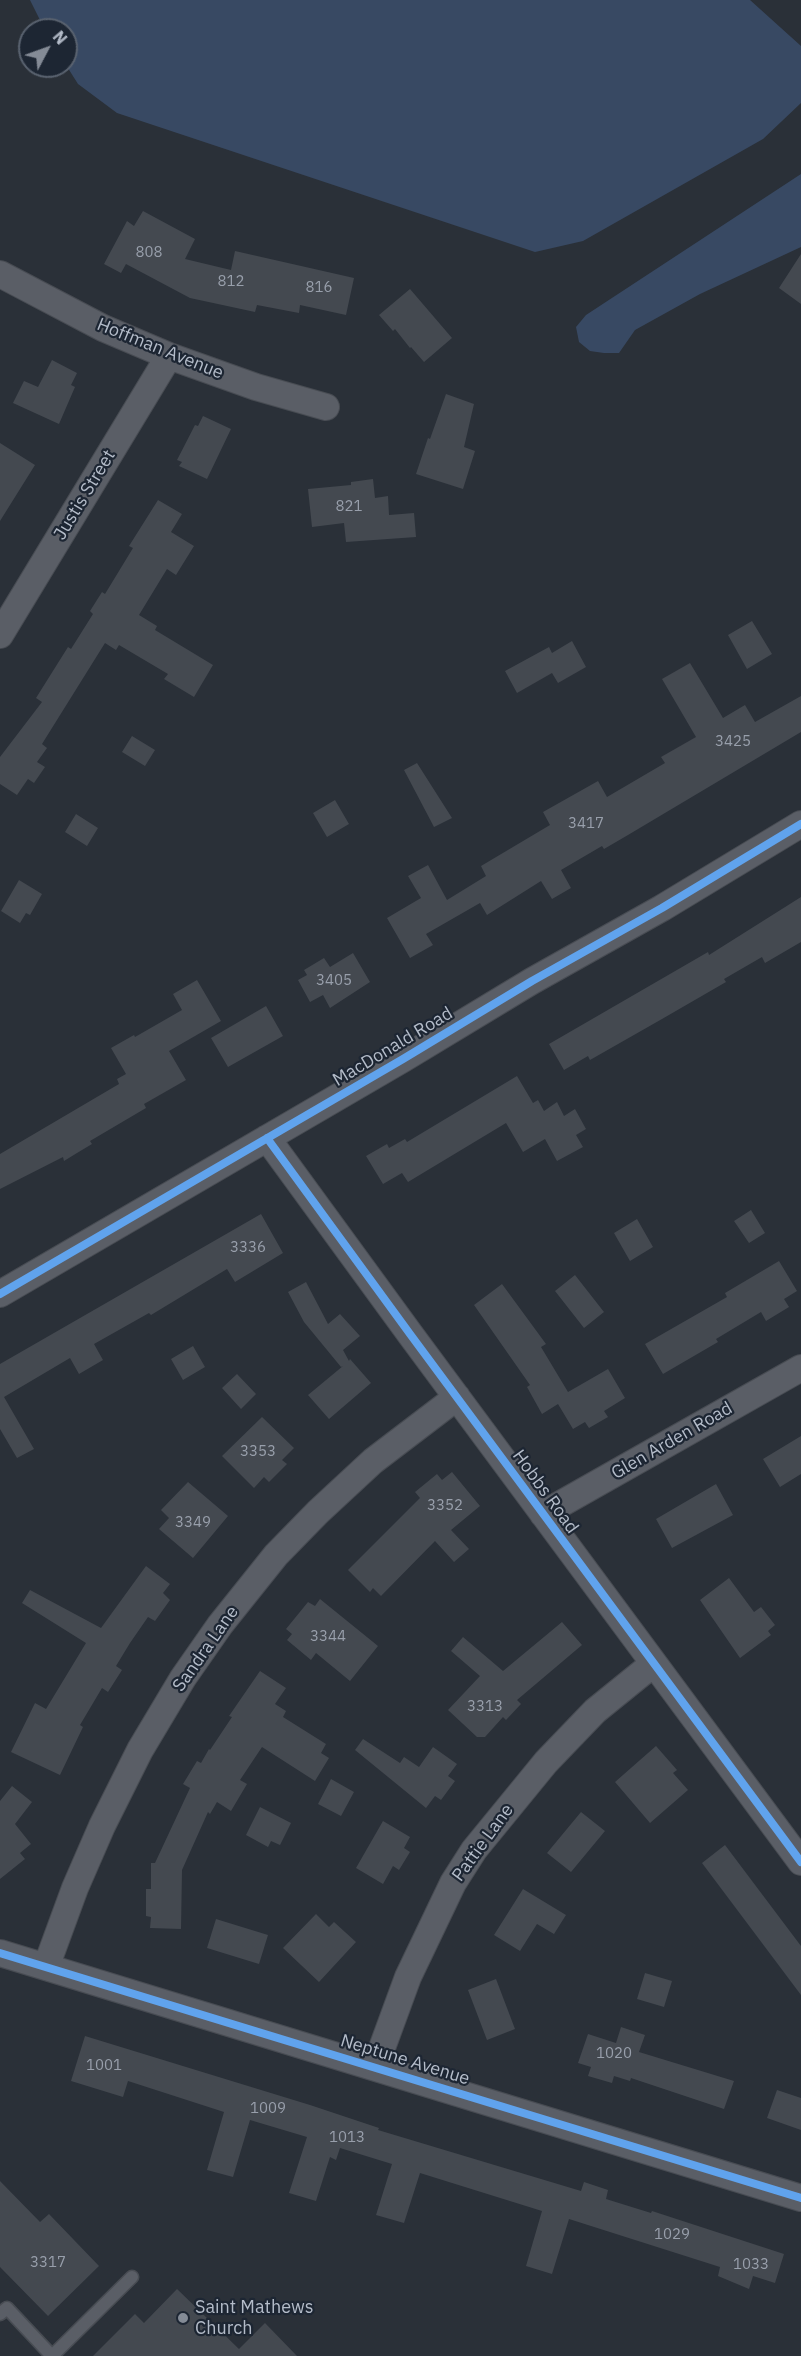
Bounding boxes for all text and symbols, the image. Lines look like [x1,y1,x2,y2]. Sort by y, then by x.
north arrow [18,18,78,78]
text: N [49,27,71,48]
house number: 808 [136,244,162,262]
house number: 812 [218,273,244,291]
house number: 816 [306,279,332,297]
street label: Hoffman Avenue [94,314,226,384]
street label: Justis Street [50,446,120,544]
house number: 821 [336,498,362,516]
house number: 3425 [715,733,751,751]
house number: 3417 [568,815,604,833]
house number: 3405 [316,972,352,990]
street label: MacDonald Road [329,1003,457,1091]
house number: 3336 [230,1239,266,1257]
street label: Glen Arden Road [608,1398,736,1484]
house number: 3353 [240,1443,276,1461]
street label: Hobbs Road [507,1446,583,1538]
house number: 3352 [427,1497,463,1515]
house number: 3349 [175,1514,211,1532]
street label: Sandra Lane [169,1602,243,1696]
house number: 3344 [310,1628,346,1646]
house number: 3313 [467,1698,503,1716]
street label: Pattie Lane [448,1800,518,1886]
street label: Neptune Avenue [338,2030,472,2090]
house number: 1020 [596,2045,632,2063]
house number: 1001 [86,2057,122,2075]
house number: 1009 [250,2100,286,2118]
house number: 1013 [329,2129,365,2147]
house number: 1029 [654,2226,690,2244]
house number: 3317 [30,2254,66,2272]
house number: 1033 [733,2256,769,2274]
place label: Saint Mathews Church [195,2297,313,2340]
marker: Saint Mathews Church [176,2311,190,2325]

